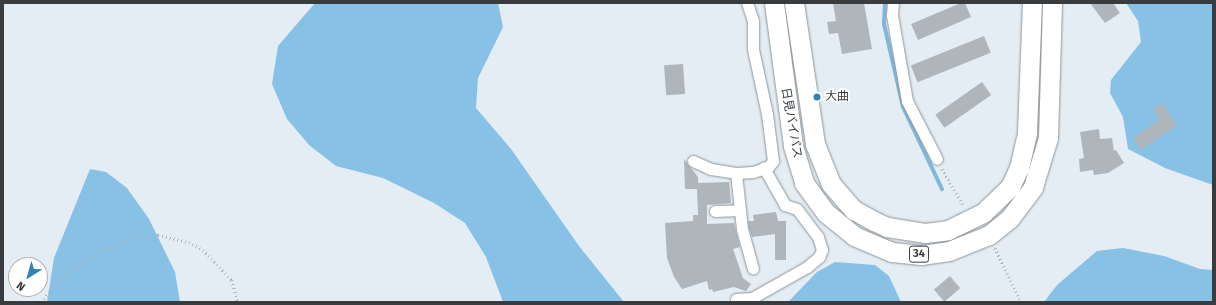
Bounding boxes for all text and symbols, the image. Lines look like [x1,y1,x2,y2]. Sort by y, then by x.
street label: 日見バイパス [778,86,804,160]
place label: 大曲 [825,90,849,104]
marker: 大曲 [812,92,822,102]
road number: 34 [909,245,929,263]
north arrow [8,257,48,297]
text: N [14,279,28,294]

